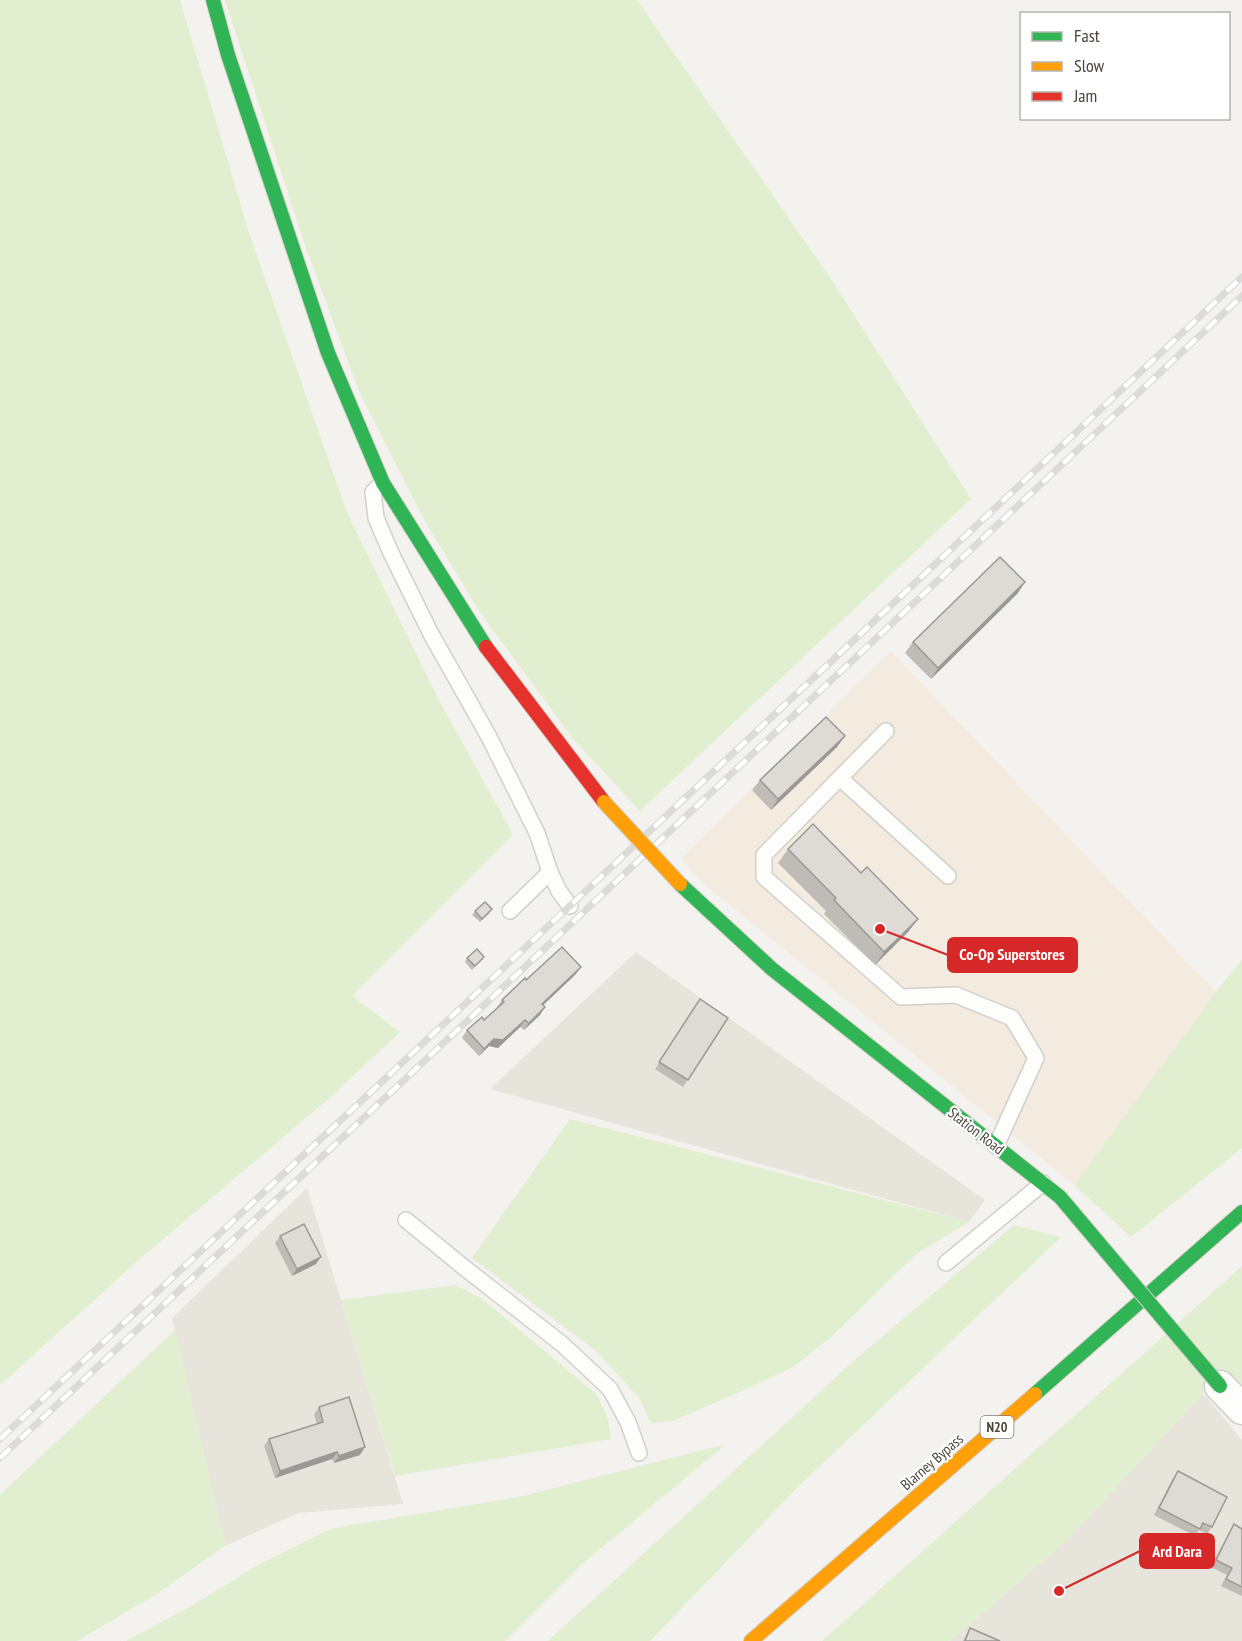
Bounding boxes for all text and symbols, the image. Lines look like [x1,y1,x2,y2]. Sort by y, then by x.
legend [1020,12,1230,120]
text: Fast [1074,24,1100,47]
text: Slow [1074,54,1105,77]
text: Jam [1073,84,1097,107]
callout: Co-Op Superstores [948,938,1077,972]
text: Co-Op Superstores [959,944,1065,964]
street label: Station Road [945,1103,1008,1158]
road number: N20 [980,1416,1014,1438]
street label: Blarney Bypass [896,1429,967,1494]
callout: Ard Dara [1140,1534,1214,1568]
text: Ard Dara [1151,1541,1202,1561]

